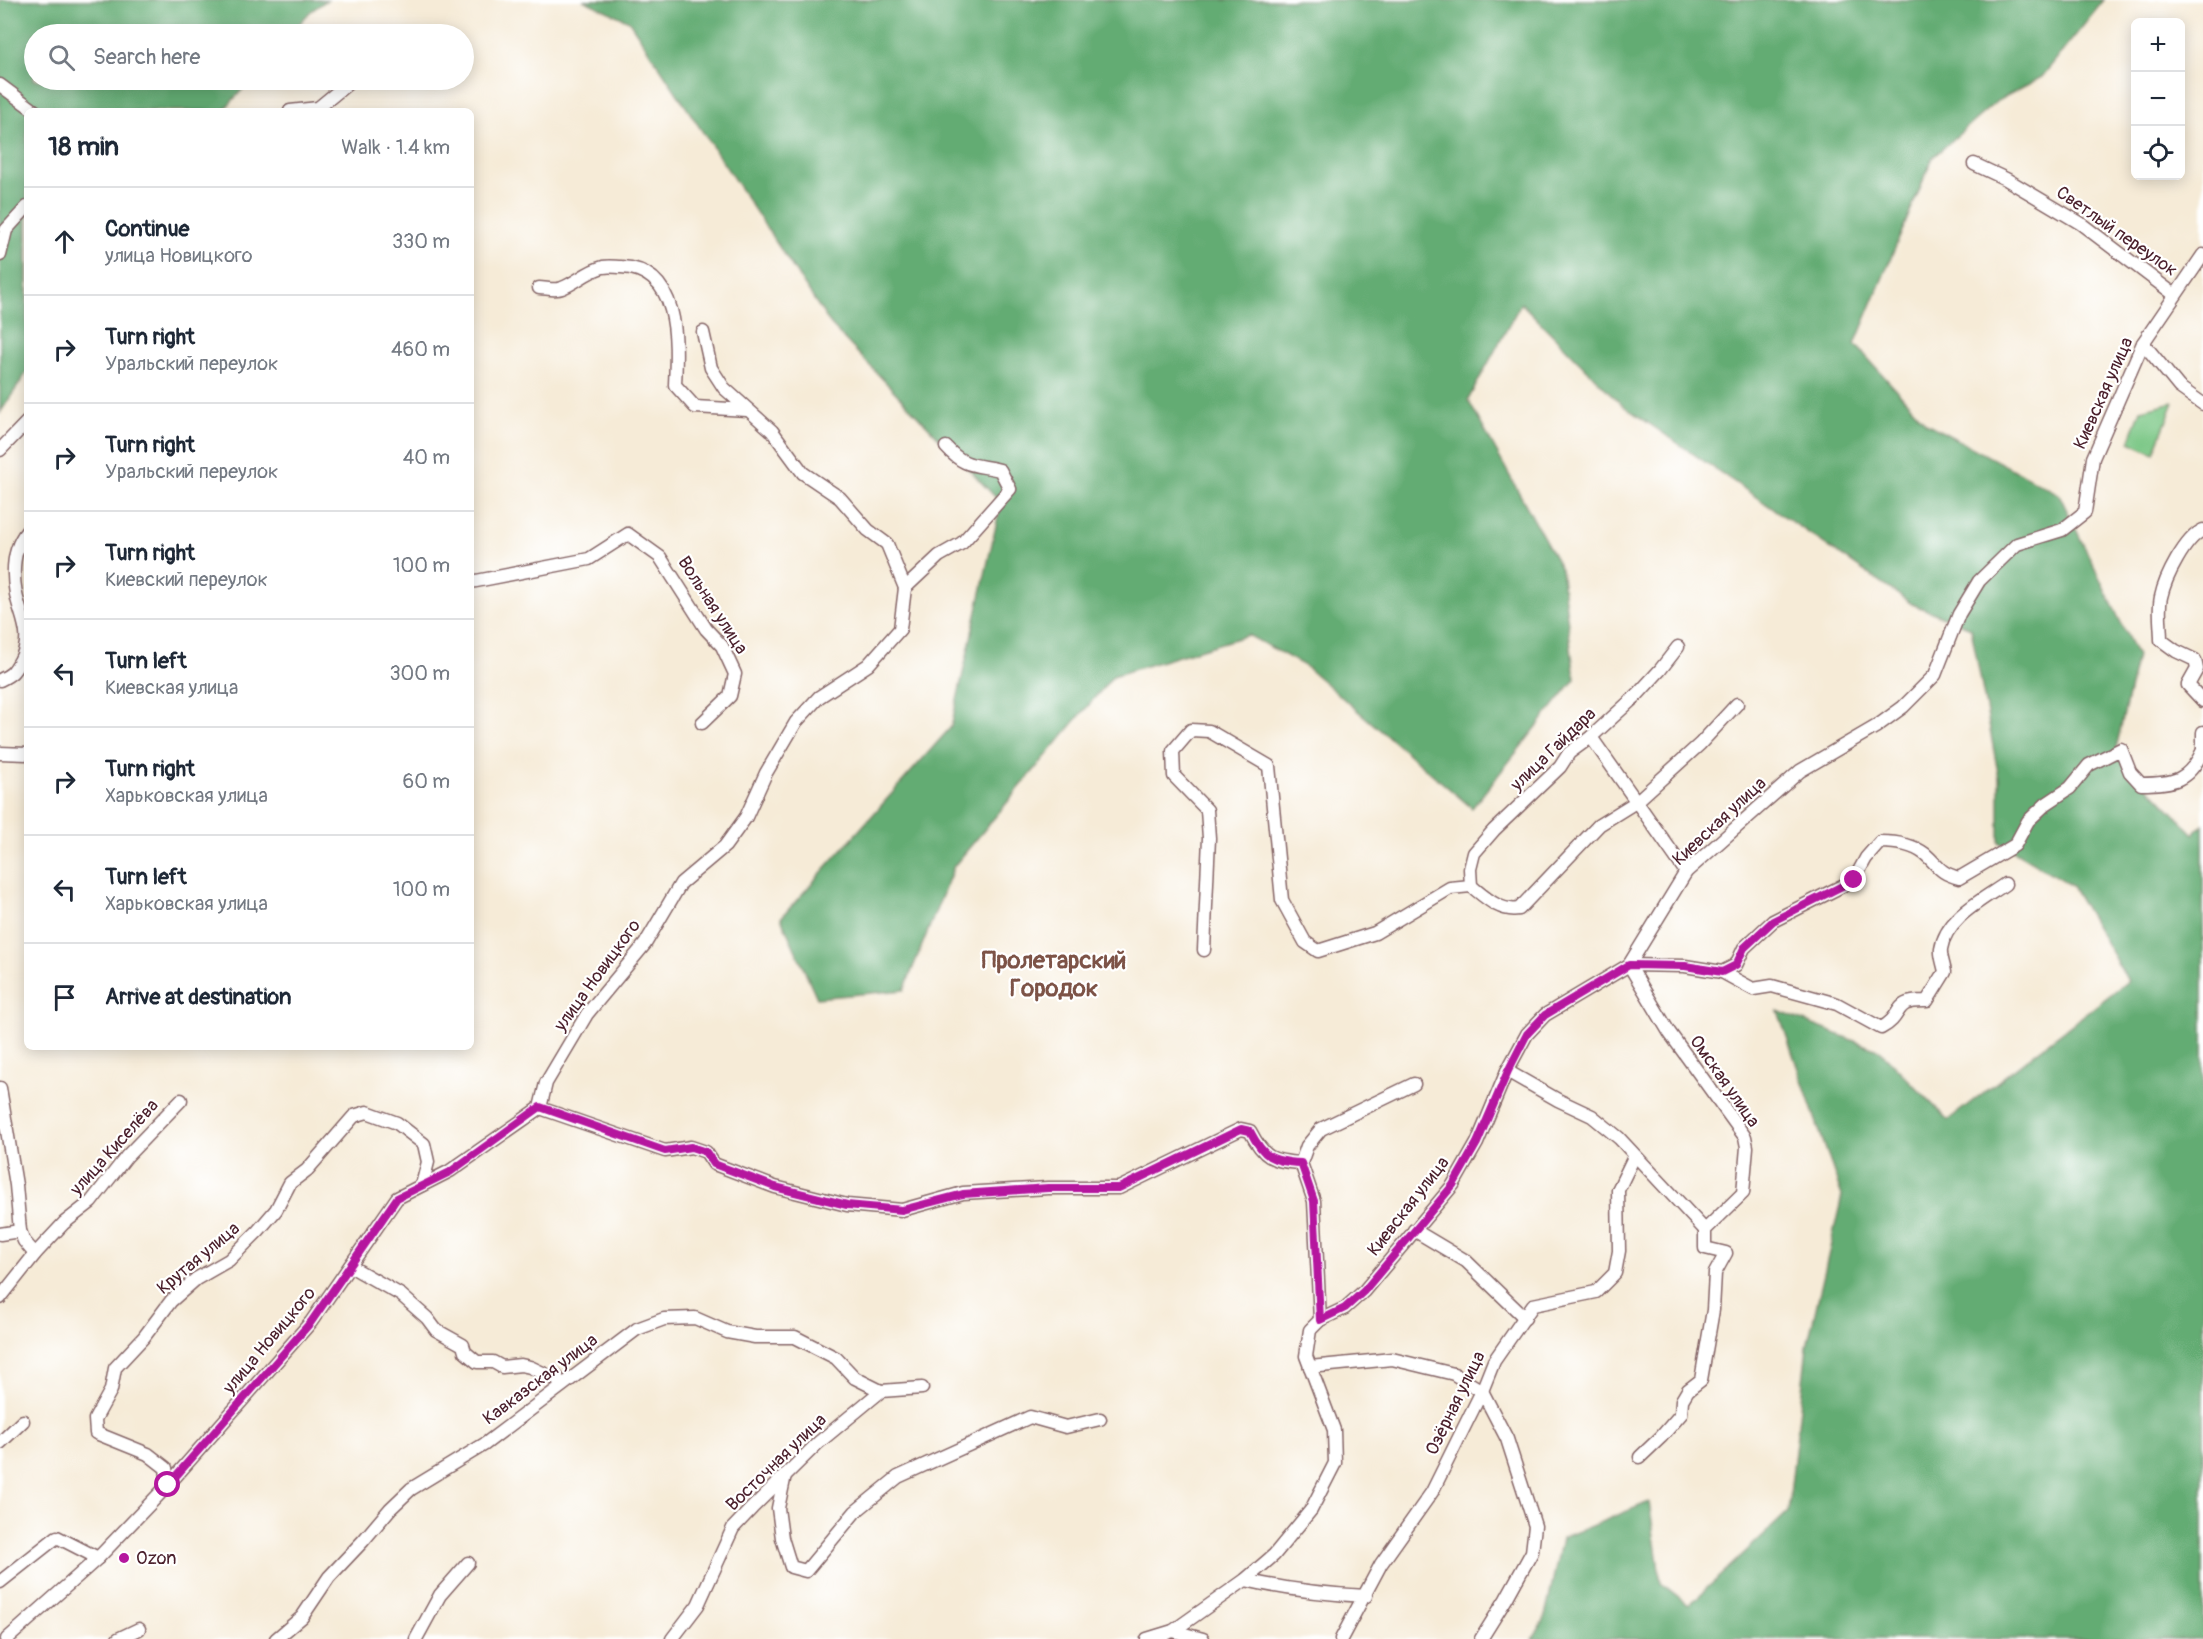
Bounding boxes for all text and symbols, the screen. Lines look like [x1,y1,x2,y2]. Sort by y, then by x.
map controls [2131,18,2185,180]
button: + [2131,18,2185,72]
search box [24,24,474,90]
icon: search [45,41,78,74]
text: Search here [93,43,200,71]
button: − [2131,72,2185,126]
button: locate [2131,126,2185,180]
text: 18 min [48,131,119,163]
text: Walk · 1.4 km [341,135,450,160]
street label: Светлый переулок [2052,181,2182,282]
text: Continue [105,215,189,243]
icon: ahead [48,225,81,258]
text: 330 m [392,229,450,254]
text: улица Новицкого [105,243,252,268]
text: Turn right [105,323,195,351]
icon: right [48,333,81,366]
street label: Киевская улица [2069,334,2138,453]
text: 460 m [391,337,450,362]
text: Уральский переулок [105,351,278,376]
text: Turn right [105,431,195,459]
icon: right [48,441,81,474]
text: 40 m [403,445,450,470]
text: Уральский переулок [105,459,278,484]
text: Turn right [105,539,195,567]
icon: right [48,549,81,582]
street label: Вольная улица [672,552,753,659]
text: 100 m [393,553,450,578]
text: Киевский переулок [105,567,268,592]
text: Turn left [105,647,187,675]
icon: left [48,657,81,690]
text: 300 m [389,661,450,686]
text: Киевская улица [105,675,238,700]
street label: улица Гайдара [1505,703,1601,797]
text: Turn right [105,755,195,783]
icon: right [48,765,81,798]
text: 60 m [403,769,450,794]
street label: Киевская улица [1668,772,1771,871]
text: Харьковская улица [105,783,268,808]
text: Turn left [105,863,187,891]
route end [1840,866,1866,892]
icon: left [48,873,81,906]
text: 100 m [393,877,450,902]
text: Харьковская улица [105,891,268,916]
street label: улица Новицкого [549,915,646,1037]
district label: Пролетарский Городок [982,946,1126,1003]
icon: arrive [48,981,81,1014]
text: Arrive at destination [105,983,291,1011]
street label: Омская улица [1684,1031,1765,1132]
street label: улица Киселёва [64,1094,164,1201]
street label: Киевская улица [1362,1152,1454,1261]
street label: Крутая улица [152,1217,244,1300]
street label: улица Новицкого [217,1282,321,1399]
street label: Кавказская улица [478,1329,602,1430]
street label: Озёрная улица [1420,1347,1491,1459]
street label: Восточная улица [721,1409,831,1516]
route start [154,1471,180,1497]
place label: Ozon [136,1547,176,1570]
marker: Ozon [117,1551,131,1565]

